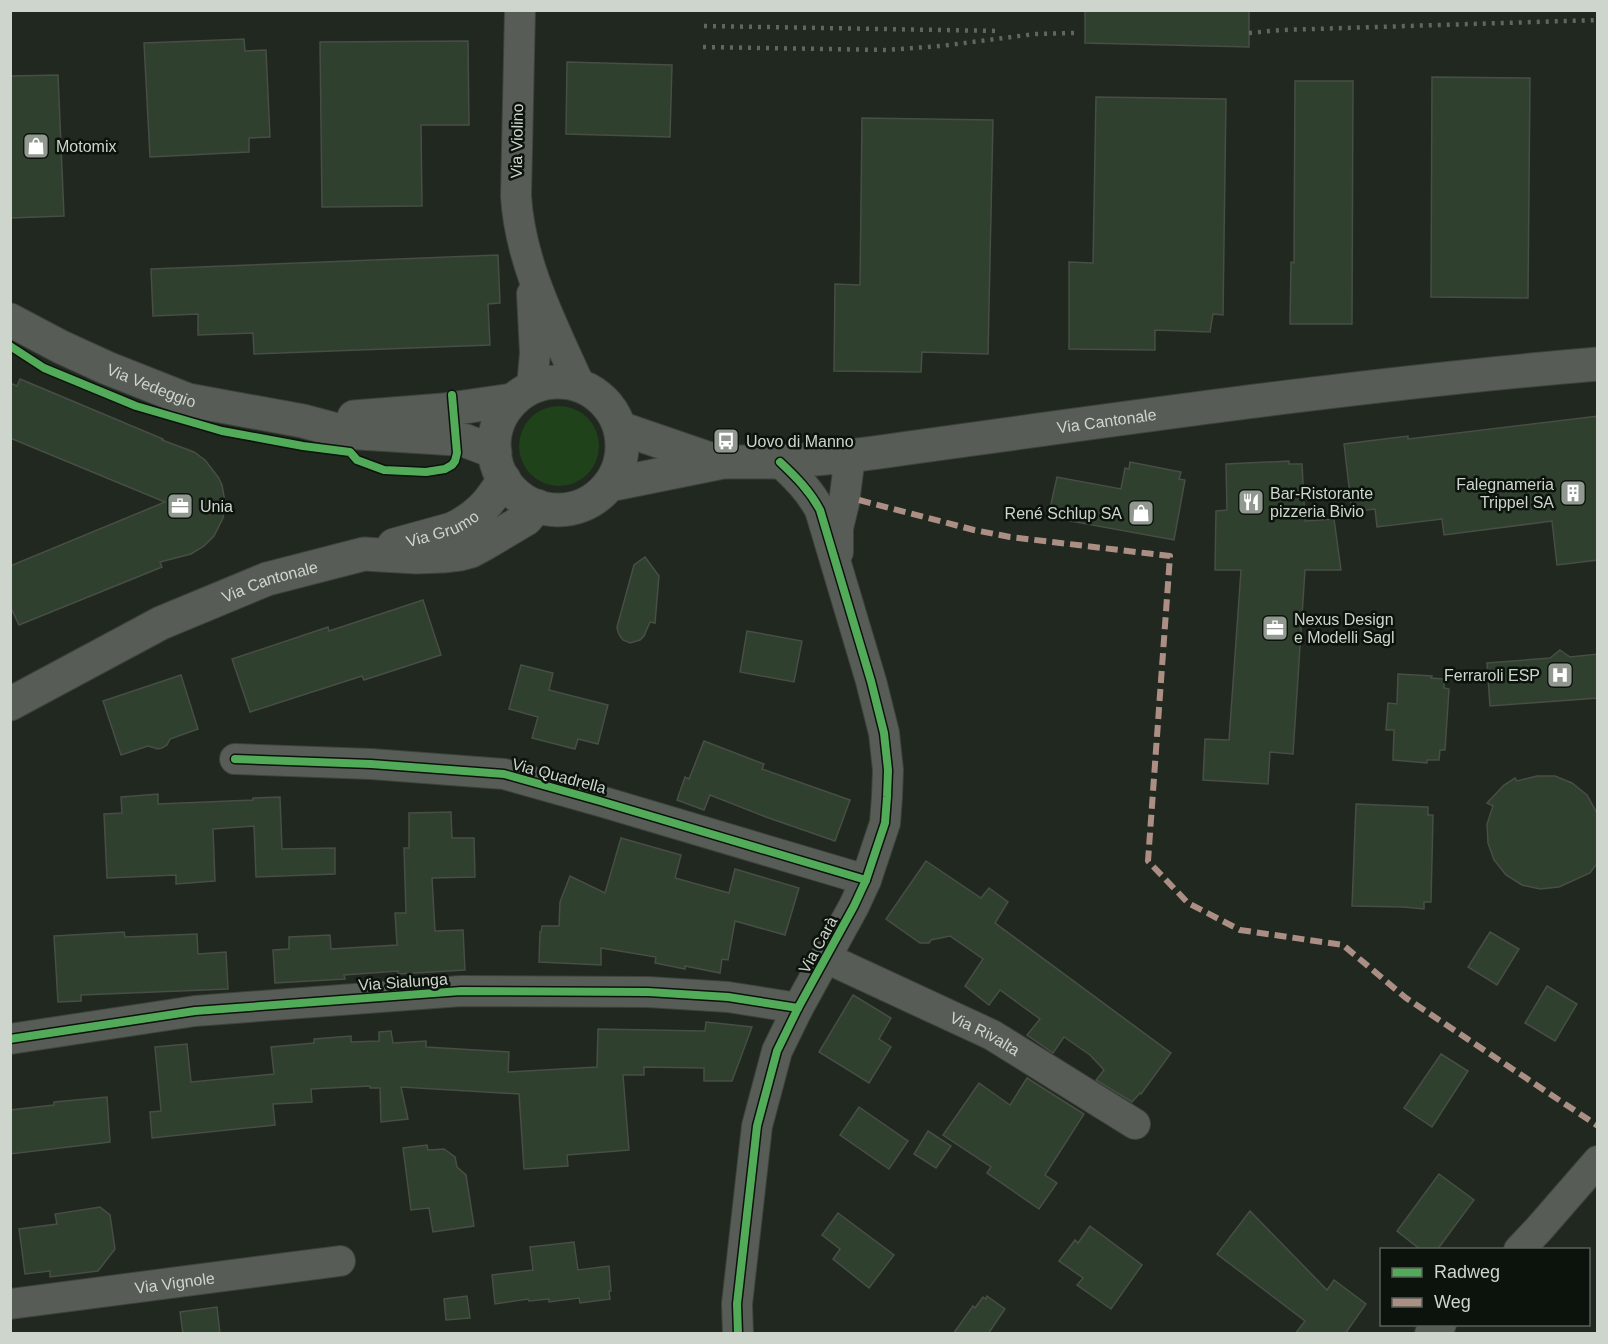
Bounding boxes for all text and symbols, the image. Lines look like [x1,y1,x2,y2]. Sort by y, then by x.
street label: Via Violino [508,103,526,179]
shop icon: Motomix [21,131,51,161]
place label: Motomix [56,138,116,155]
street label: Via Vedeggio [105,360,197,410]
street label: Via Cantonale [1056,405,1158,436]
bus stop icon: Uovo di Manno [711,426,741,456]
place label: Uovo di Manno [746,433,854,450]
place label: Falegnameria Trippel SA [1456,476,1554,511]
building icon: Falegnameria Trippel SA [1558,478,1588,508]
place label: Bar-Ristorante pizzeria Bivio [1270,485,1373,520]
restaurant icon: Bar-Ristorante pizzeria Bivio [1236,487,1266,517]
office icon: Unia [165,491,195,521]
place label: Unia [200,498,233,515]
shop icon: René Schlup SA [1126,498,1156,528]
place label: René Schlup SA [1005,505,1122,522]
street label: Via Grumo [404,507,482,550]
street label: Via Cantonale [219,558,320,605]
place label: Nexus Design e Modelli Sagl [1294,611,1395,646]
office icon: Nexus Design e Modelli Sagl [1260,613,1290,643]
hospital icon: Ferraroli ESP [1545,660,1575,690]
place label: Ferraroli ESP [1444,667,1540,684]
street label: Via Quadrella [510,755,608,797]
street label: Via Carà [796,914,841,976]
street label: Via Sialunga [358,970,448,994]
street label: Via Rivalta [947,1008,1023,1059]
legend [1380,1248,1590,1326]
text: Radweg [1434,1262,1500,1282]
street label: Via Vignole [134,1269,216,1296]
text: Weg [1434,1292,1471,1312]

